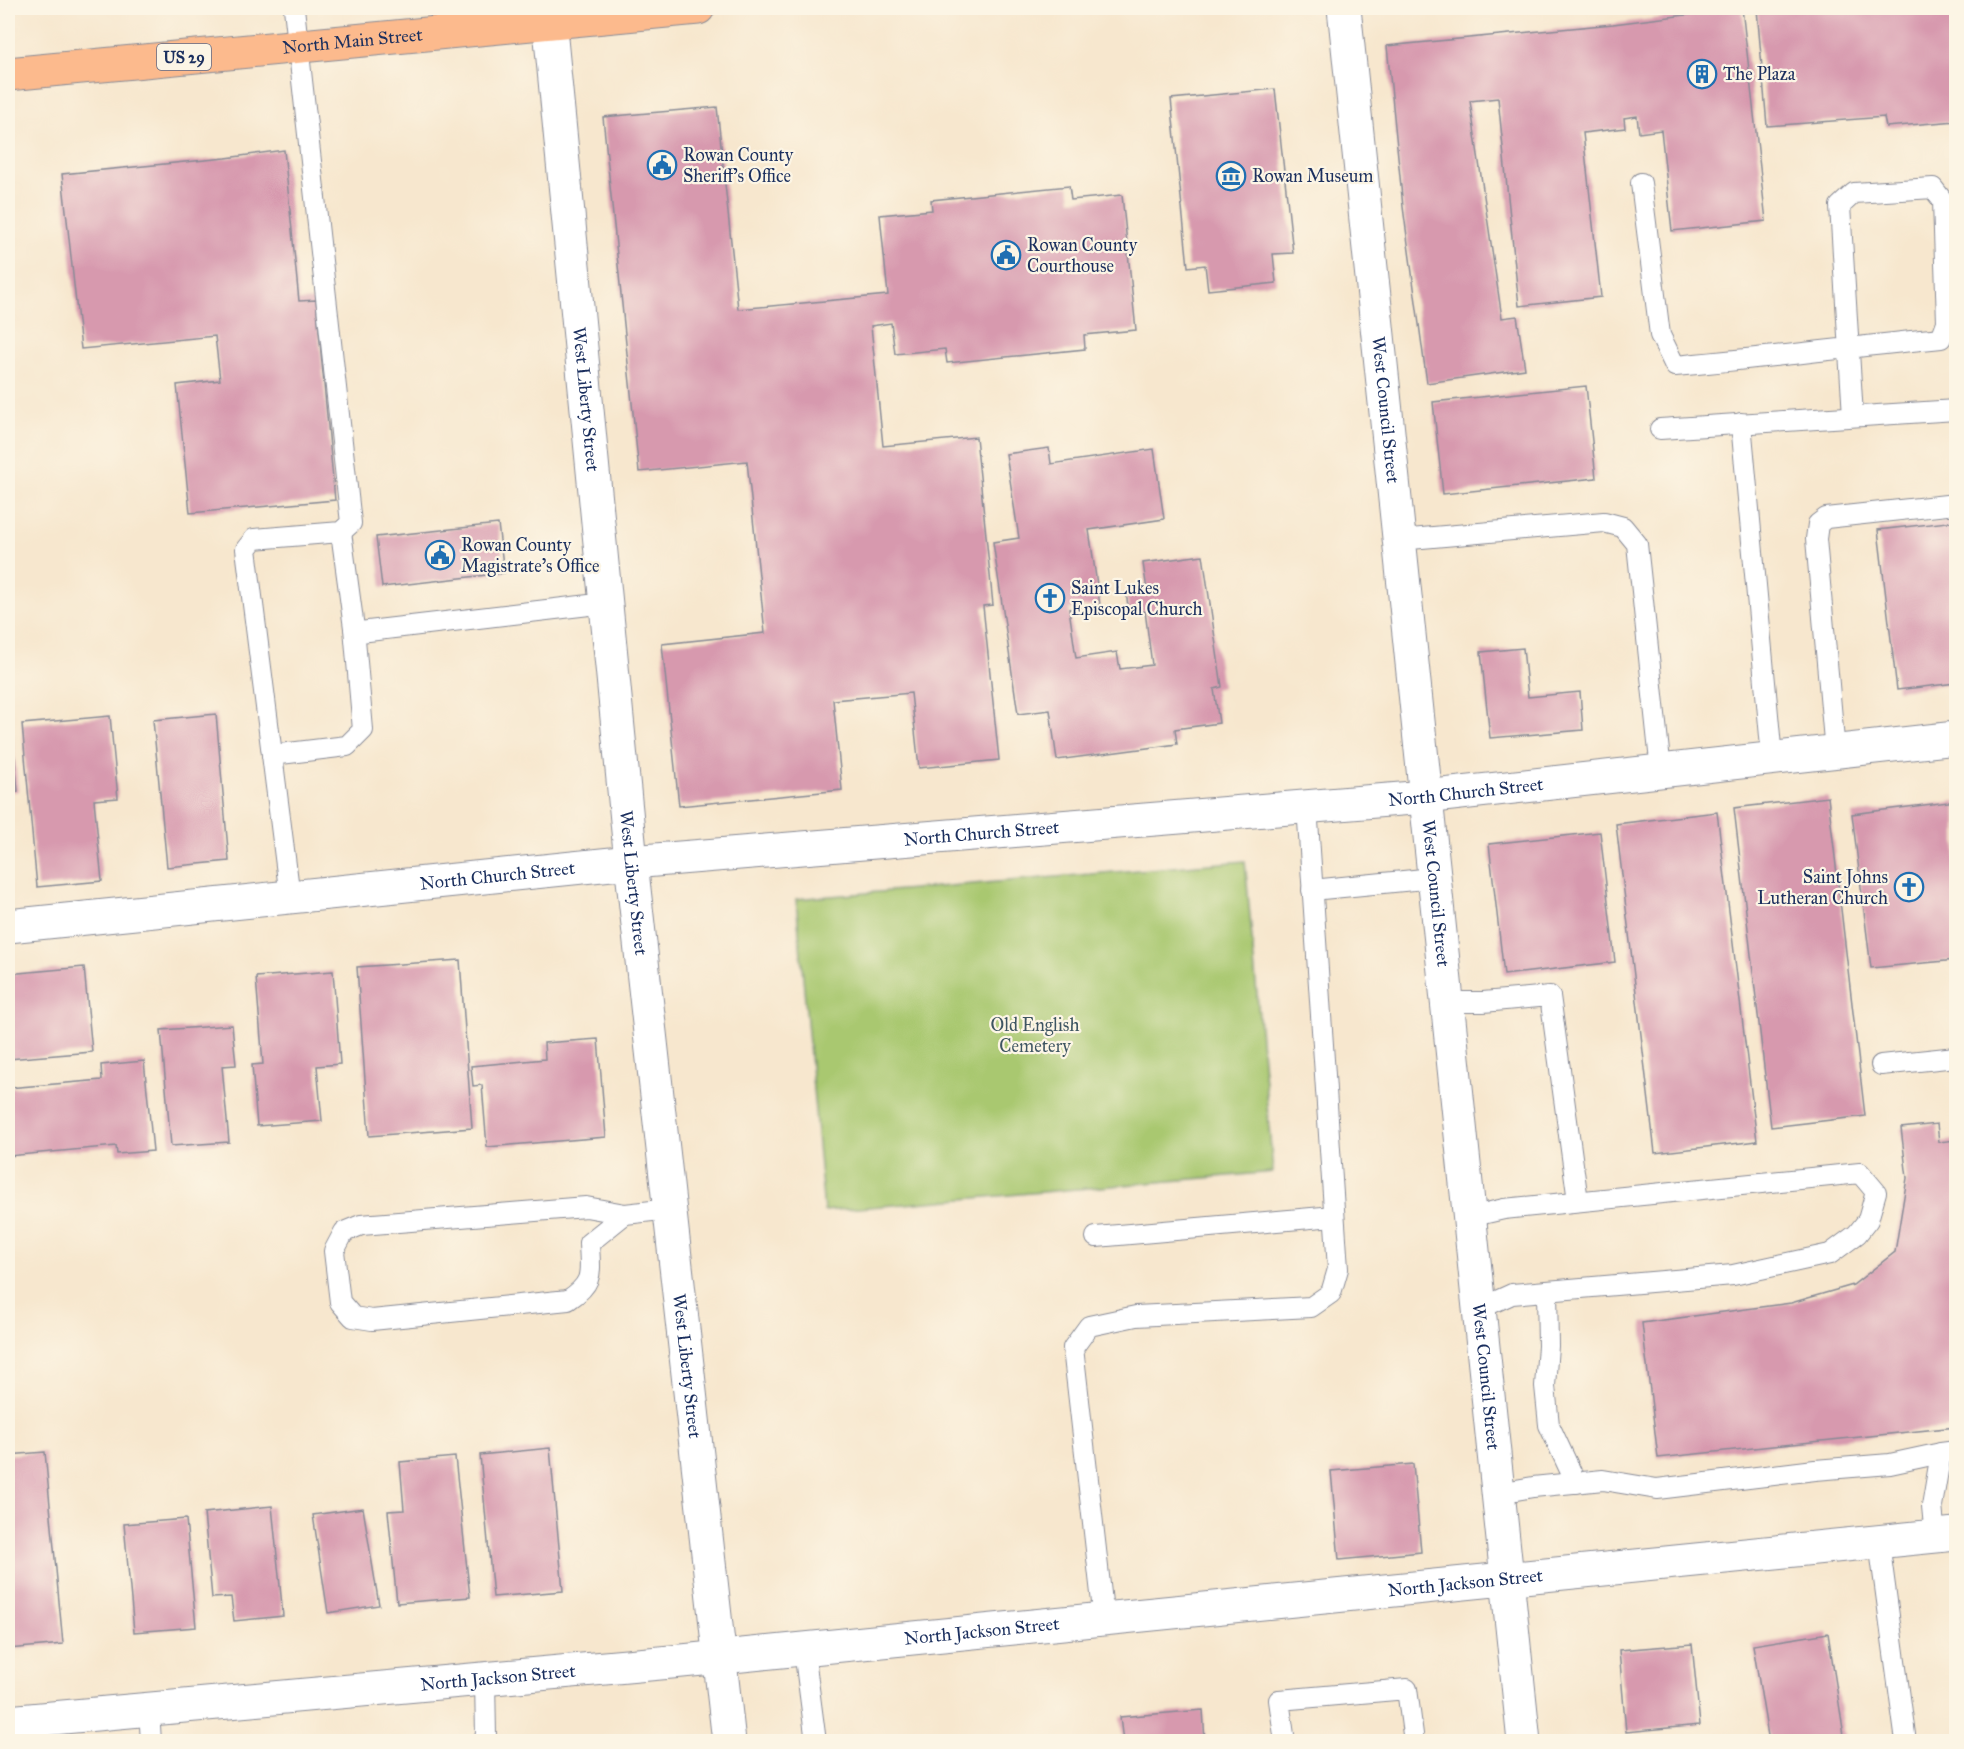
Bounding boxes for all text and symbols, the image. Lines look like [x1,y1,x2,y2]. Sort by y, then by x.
street label: North Main Street [281,23,424,59]
road number: US 29 [157,44,211,70]
building icon: The Plaza [1686,58,1718,90]
place label: The Plaza [1723,63,1796,85]
place label: Rowan County Sheriff's Office [683,144,794,187]
public building icon: Rowan County Sheriff's Office [646,149,678,181]
museum icon: Rowan Museum [1215,160,1247,192]
place label: Rowan Museum [1252,165,1373,187]
place label: Rowan County Courthouse [1027,234,1138,277]
public building icon: Rowan County Courthouse [990,239,1022,271]
street label: West Liberty Street [568,326,604,473]
street label: West Council Street [1367,335,1404,485]
place label: Rowan County Magistrate's Office [461,534,600,578]
public building icon: Rowan County Magistrate's Office [424,539,456,571]
place label: Saint Lukes Episcopal Church [1071,577,1203,620]
church icon: Saint Lukes Episcopal Church [1034,582,1066,614]
street label: North Church Street [1387,773,1545,811]
street label: West Liberty Street [615,809,652,957]
street label: North Church Street [903,816,1061,851]
street label: West Council Street [1417,819,1455,968]
street label: North Church Street [419,857,577,895]
place label: Saint Johns Lutheran Church [1757,866,1888,909]
church icon: Saint Johns Lutheran Church [1893,871,1925,903]
park label: Old English Cemetery [991,1014,1079,1057]
street label: West Liberty Street [668,1292,706,1440]
street label: West Council Street [1468,1302,1505,1452]
street label: North Jackson Street [1387,1564,1545,1602]
street label: North Jackson Street [903,1612,1061,1650]
street label: North Jackson Street [419,1660,577,1696]

